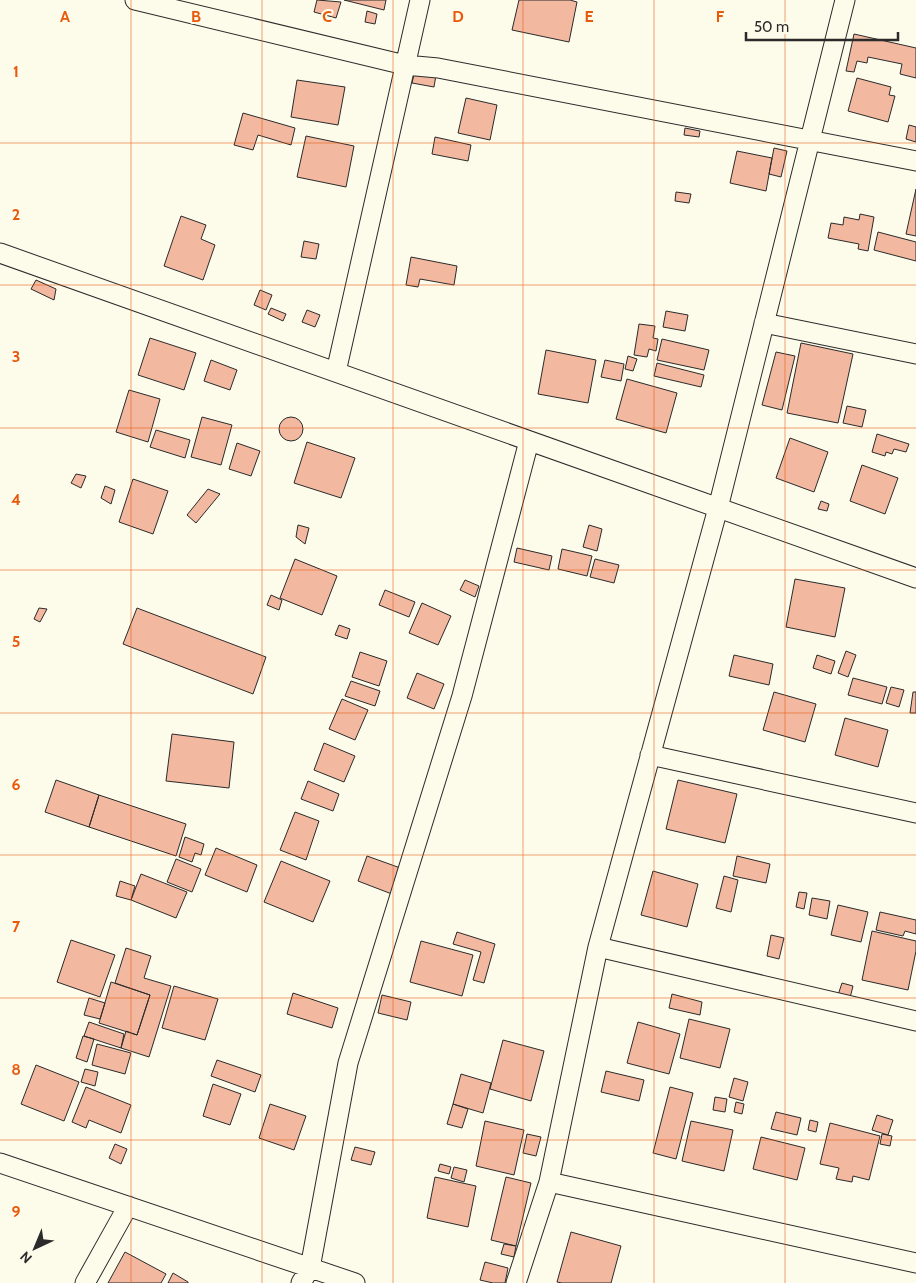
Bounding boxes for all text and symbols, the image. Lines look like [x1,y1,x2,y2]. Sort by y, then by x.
text: A [60,7,70,26]
text: B [191,7,201,26]
text: C [322,7,332,26]
text: D [452,7,464,26]
text: E [584,7,594,26]
text: F [716,7,725,26]
scale bar [746,10,898,42]
text: 50 m [754,18,789,36]
text: 1 [13,62,19,81]
text: 2 [12,205,20,224]
text: 3 [12,347,20,366]
text: 4 [11,490,21,509]
text: 5 [12,632,20,651]
text: 6 [12,775,21,794]
text: 7 [12,917,21,936]
text: 8 [11,1060,21,1079]
text: 9 [12,1202,21,1221]
north arrow [10,1223,60,1273]
text: N [16,1247,36,1267]

